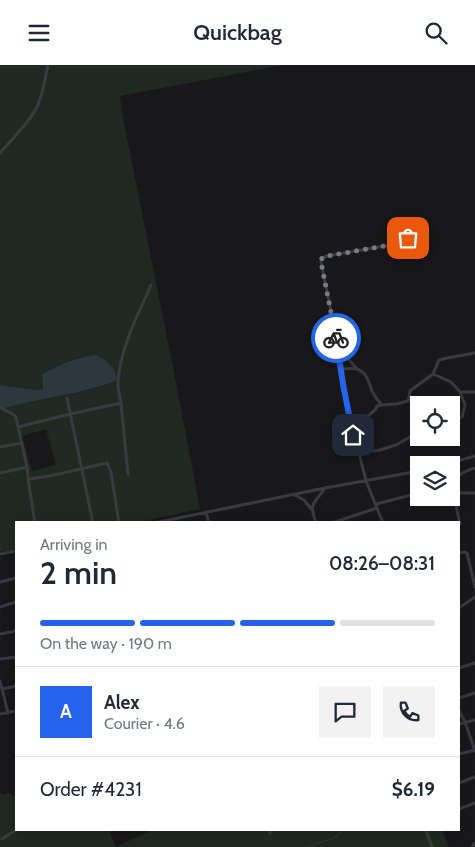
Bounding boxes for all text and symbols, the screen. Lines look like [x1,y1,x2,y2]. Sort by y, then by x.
icon: menu [25,19,53,47]
text: Quickbag [193,19,282,46]
icon: search [422,19,450,47]
pin [387,217,429,259]
icon: bag [394,224,422,252]
courier [311,313,361,363]
icon: bike [322,324,350,352]
map controls [410,396,460,506]
button: locate [410,396,460,446]
pin [332,414,374,456]
icon: home [339,421,367,449]
button: layers [410,456,460,506]
text: Arriving in [40,535,107,554]
text: 08:26–08:31 [329,552,435,575]
text: 2 min [40,553,117,592]
text: On the way · 190 m [40,634,172,653]
button: chat [319,686,371,738]
button: phone [383,686,435,738]
text: Alex [104,691,140,714]
text: A [60,700,72,723]
text: Courier · 4.6 [104,714,185,733]
text: Order #4231 [40,778,142,801]
text: $6.19 [392,778,435,801]

